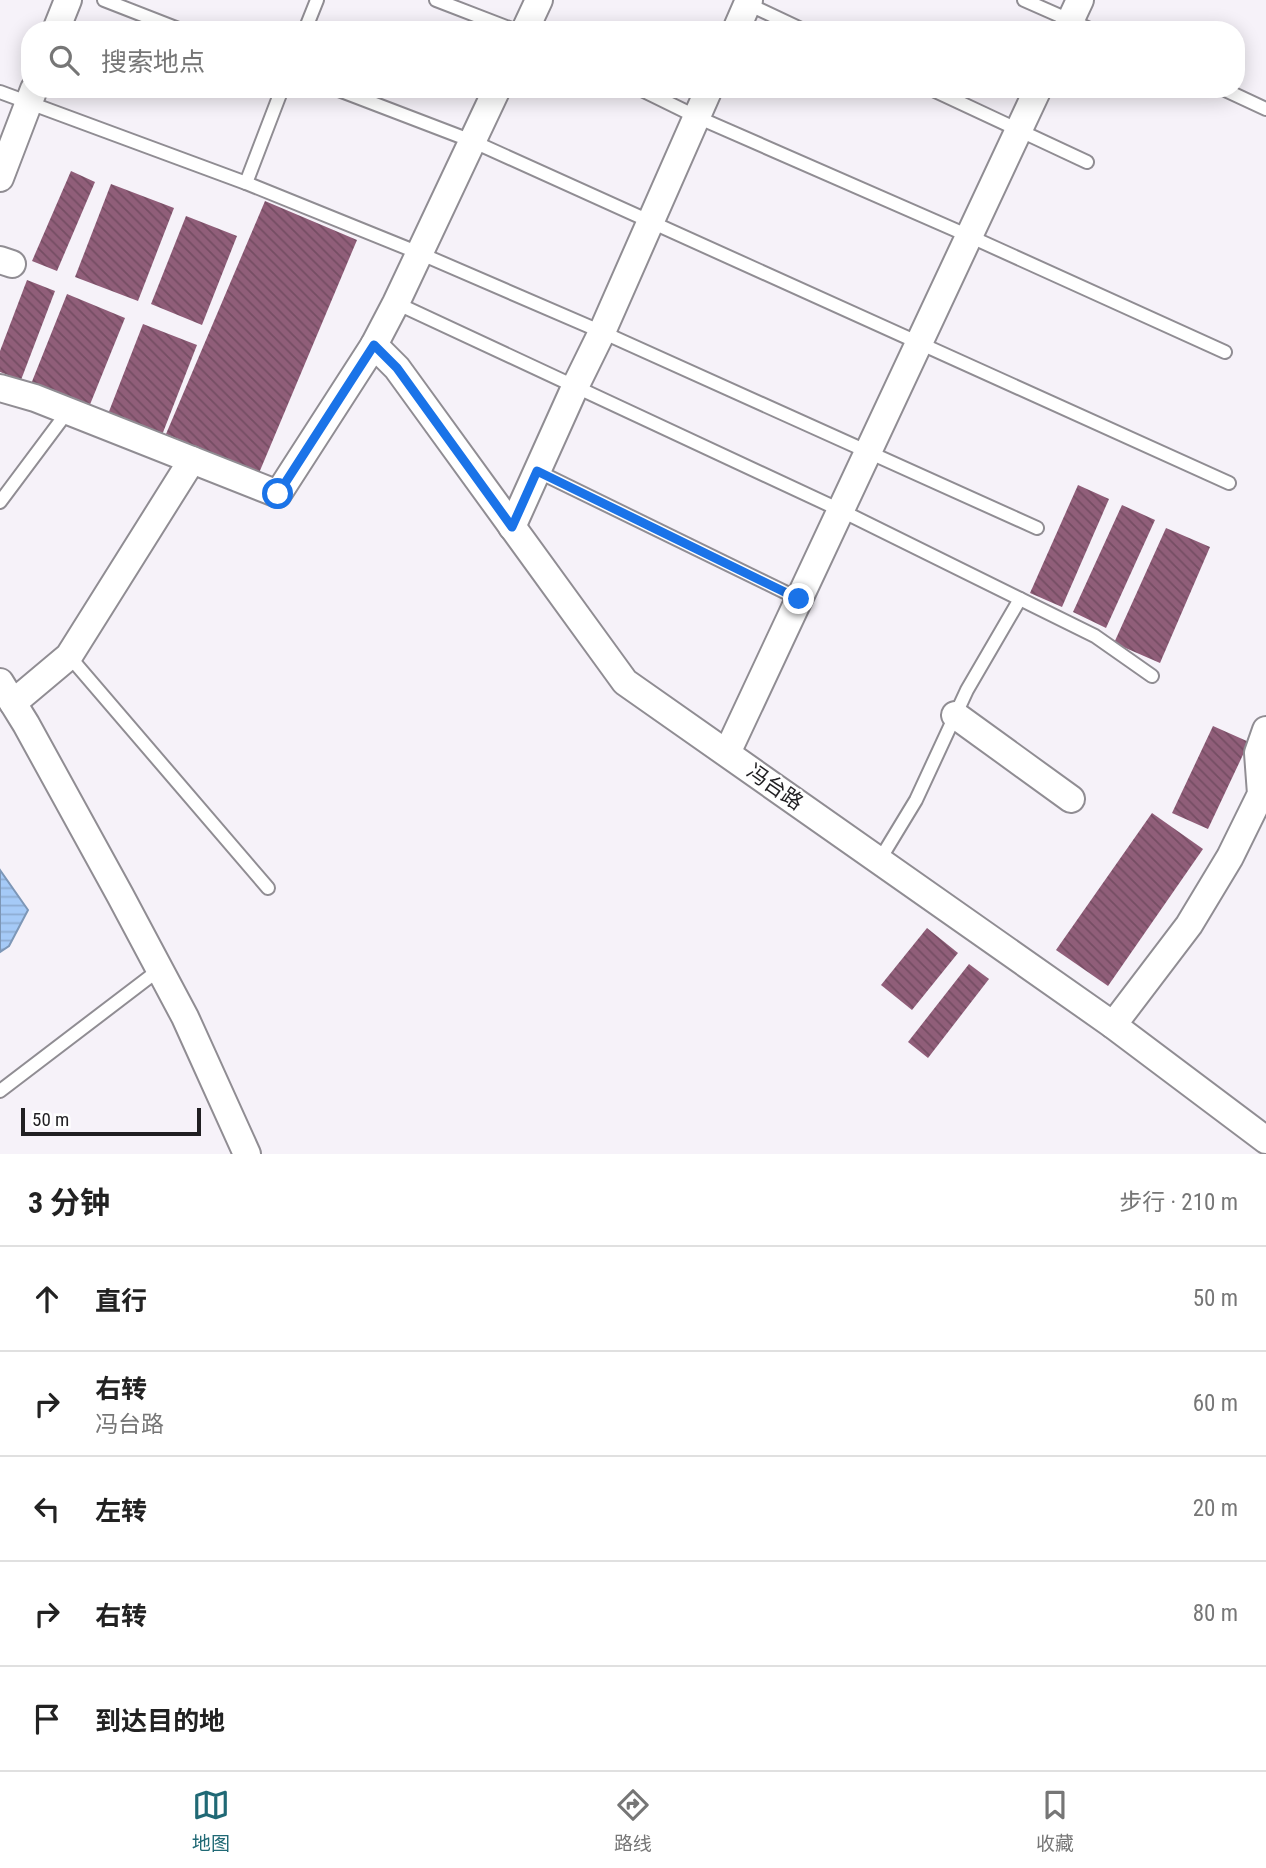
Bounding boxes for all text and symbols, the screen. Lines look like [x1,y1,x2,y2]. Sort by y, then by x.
search box [21,21,1245,98]
icon: search [45,41,83,79]
text: 搜索地点 [101,47,205,77]
route start [262,478,293,509]
route end [783,583,814,614]
street label: 冯台路 [742,759,808,815]
scale bar [21,1105,201,1137]
text: 50 m [32,1108,69,1131]
text: 3 分钟 [28,1185,110,1220]
text: 步行 · 210 m [1119,1189,1238,1216]
icon: ahead [28,1280,66,1318]
text: 50 m [1193,1285,1238,1312]
text: 直行 [95,1286,147,1316]
text: 右转 [95,1374,147,1404]
icon: right [28,1385,66,1423]
text: 60 m [1193,1390,1238,1417]
text: 冯台路 [95,1411,164,1438]
icon: left [28,1490,66,1528]
text: 20 m [1193,1495,1238,1522]
text: 左转 [95,1496,147,1526]
icon: right [28,1595,66,1633]
text: 80 m [1193,1600,1238,1627]
text: 右转 [95,1601,147,1631]
icon: arrive [28,1700,66,1738]
text: 到达目的地 [95,1706,225,1736]
tab: 地图 [192,1786,230,1855]
tab: 路线 [614,1786,652,1855]
tab: 收藏 [1036,1786,1074,1855]

